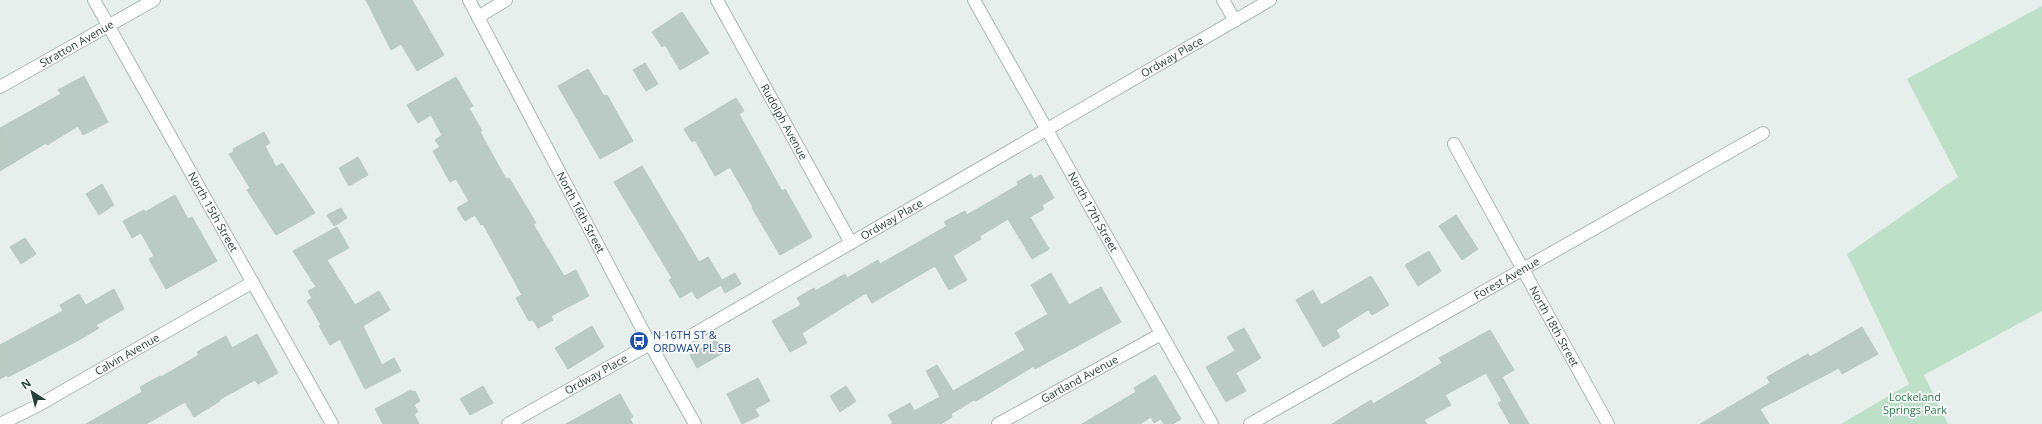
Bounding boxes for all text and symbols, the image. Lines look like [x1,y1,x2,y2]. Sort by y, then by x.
street label: Stratton Avenue [37,16,116,70]
street label: Ordway Place [1138,32,1206,80]
street label: Rudolph Avenue [758,81,811,162]
street label: North 15th Street [185,169,242,255]
street label: North 16th Street [554,169,609,255]
street label: North 17th Street [1065,169,1122,255]
street label: Ordway Place [857,195,925,243]
street label: Forest Avenue [1471,253,1542,303]
street label: North 18th Street [1526,283,1583,369]
place label: N 16TH ST & ORDWAY PL SB [653,327,731,355]
street label: Calvin Avenue [92,329,162,378]
bus stop icon: N 16TH ST & ORDWAY PL SB [628,330,650,352]
street label: Ordway Place [562,350,630,398]
street label: Gartland Avenue [1038,351,1121,406]
north arrow [12,372,52,412]
text: N [18,375,34,392]
park label: Lockeland Springs Park [1883,389,1947,417]

